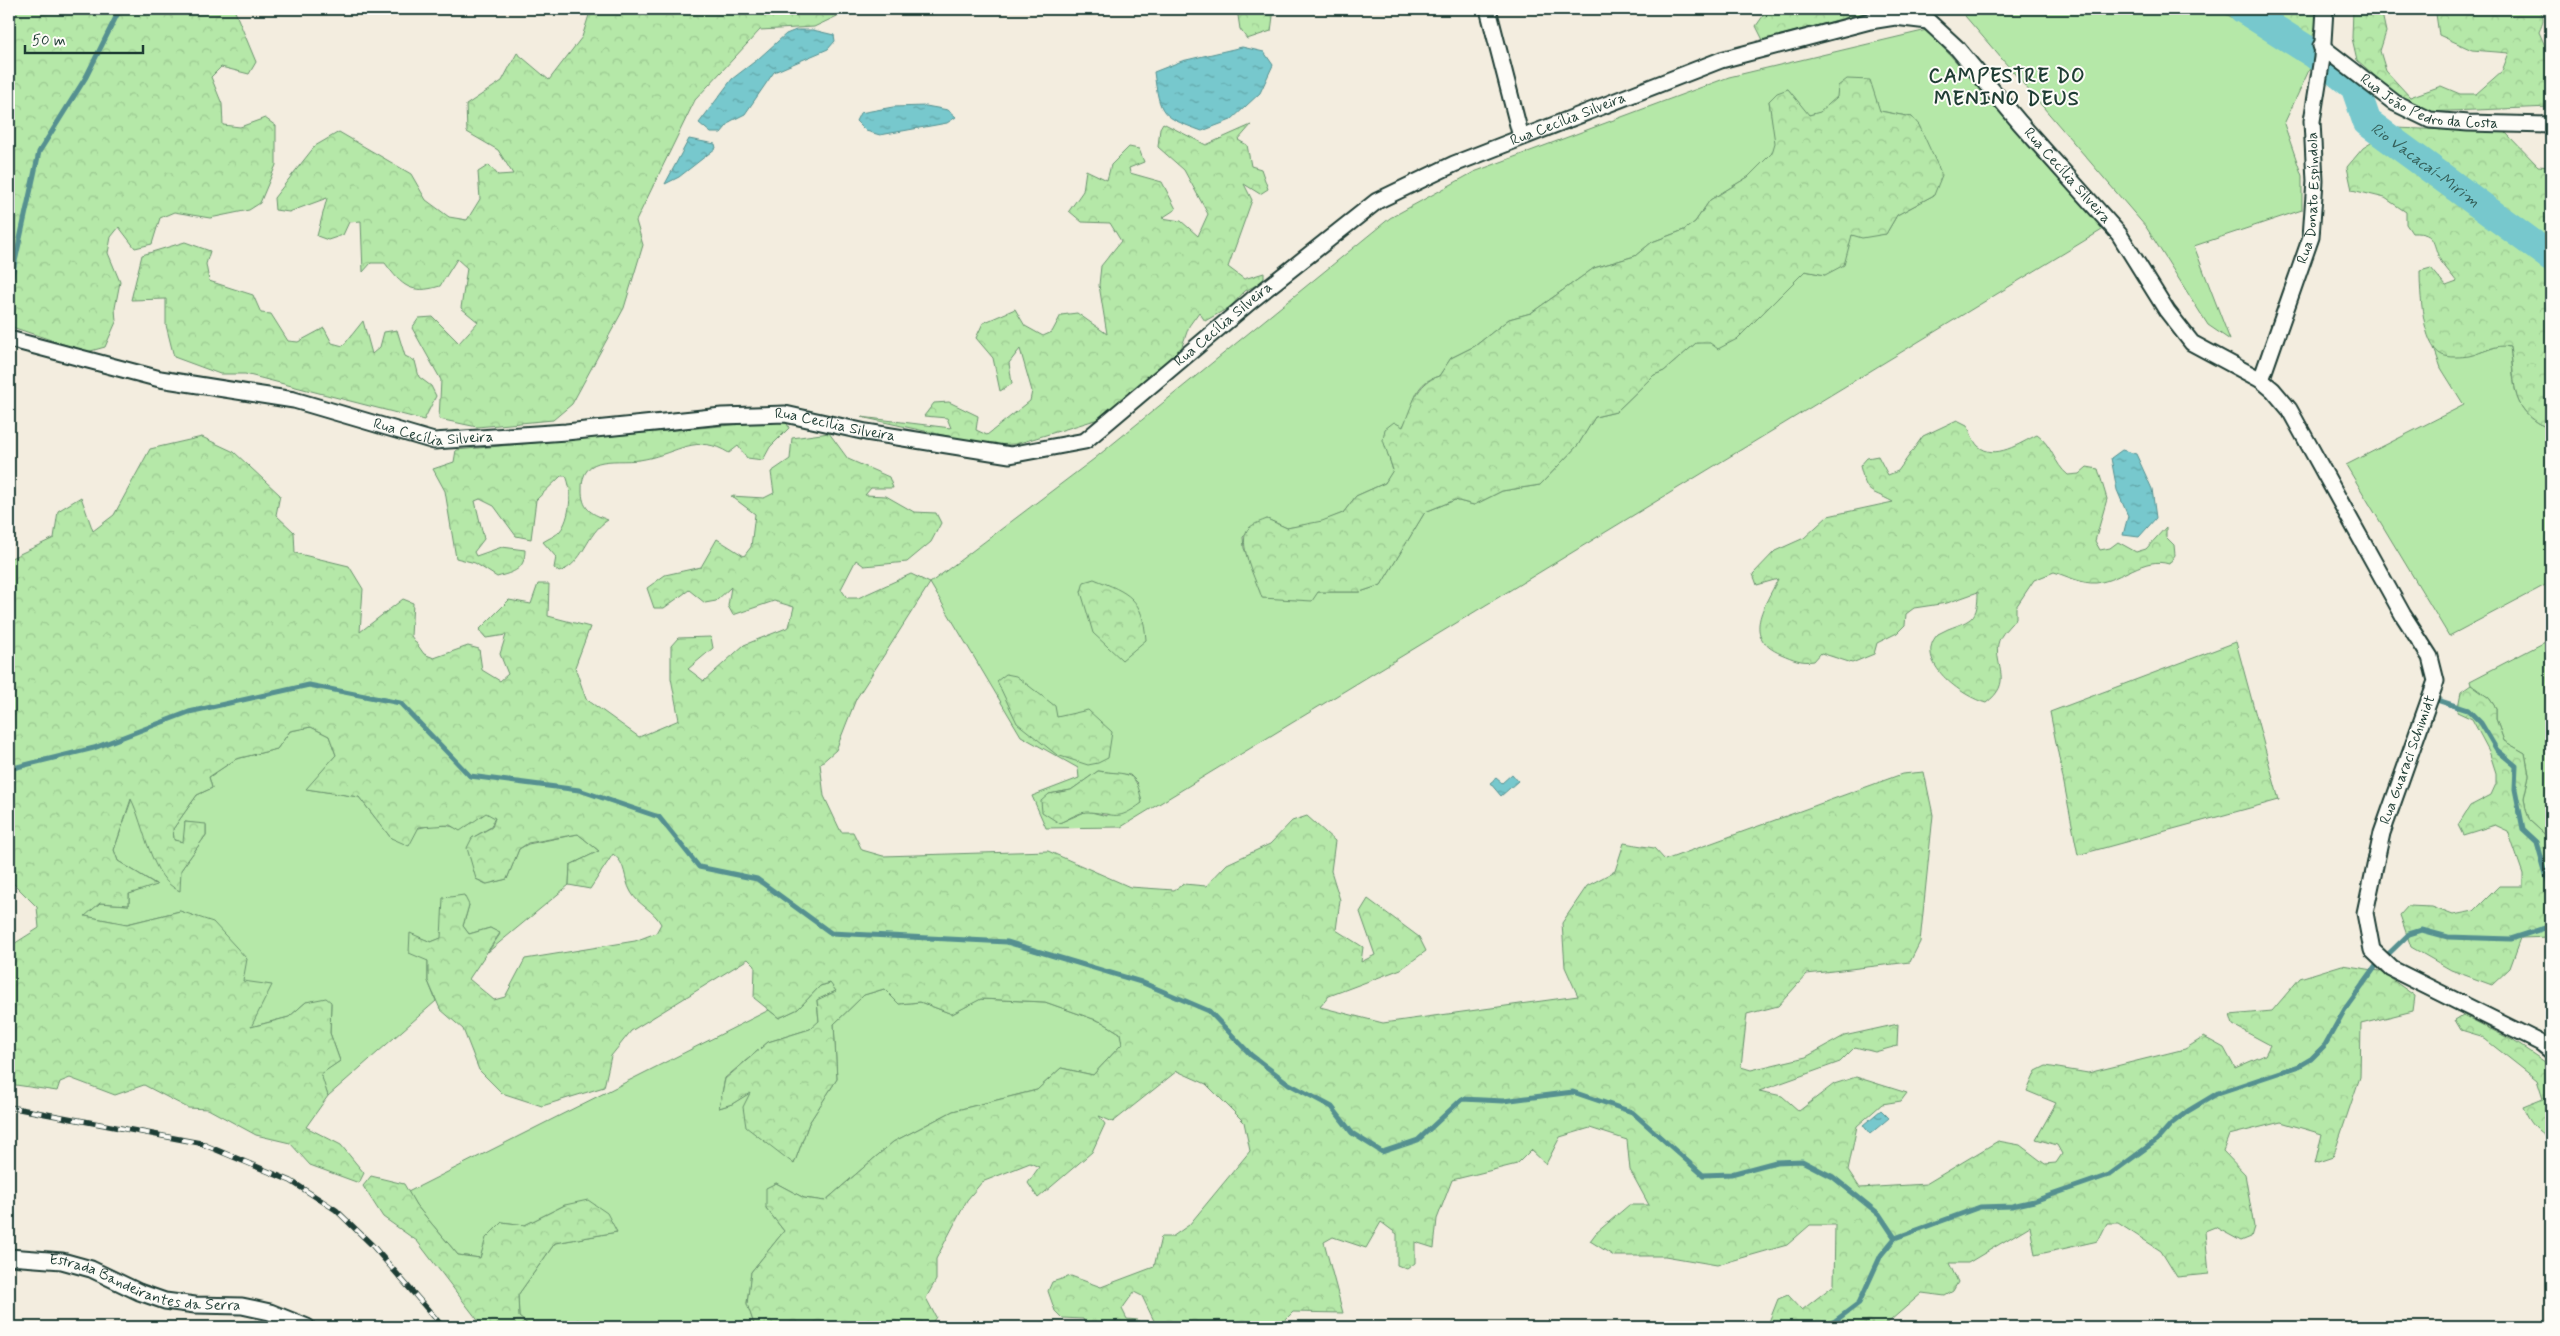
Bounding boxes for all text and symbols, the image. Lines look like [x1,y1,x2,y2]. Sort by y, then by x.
scale bar [25,22,142,54]
text: 50 m [32,31,66,51]
district label: CAMPESTRE DO MENINO DEUS [1928,63,2086,113]
street label: Rua João Pedro da Costa [2356,69,2499,134]
street label: Rua Cecília Silveira [1508,88,1629,151]
water label: Rio Vacacaí-Mirim [2366,118,2484,212]
street label: Rua Cecília Silveira [2019,124,2116,228]
street label: Rua Donato Espíndola [2292,132,2325,267]
street label: Rua Cecília Silveira [1170,277,1277,371]
street label: Rua Cecília Silveira [775,404,897,447]
street label: Rua Cecília Silveira [371,414,494,451]
street label: Rua Guaraci Schimidt [2375,693,2441,827]
street label: Estrada Bandeirantes da Serra [49,1250,241,1316]

